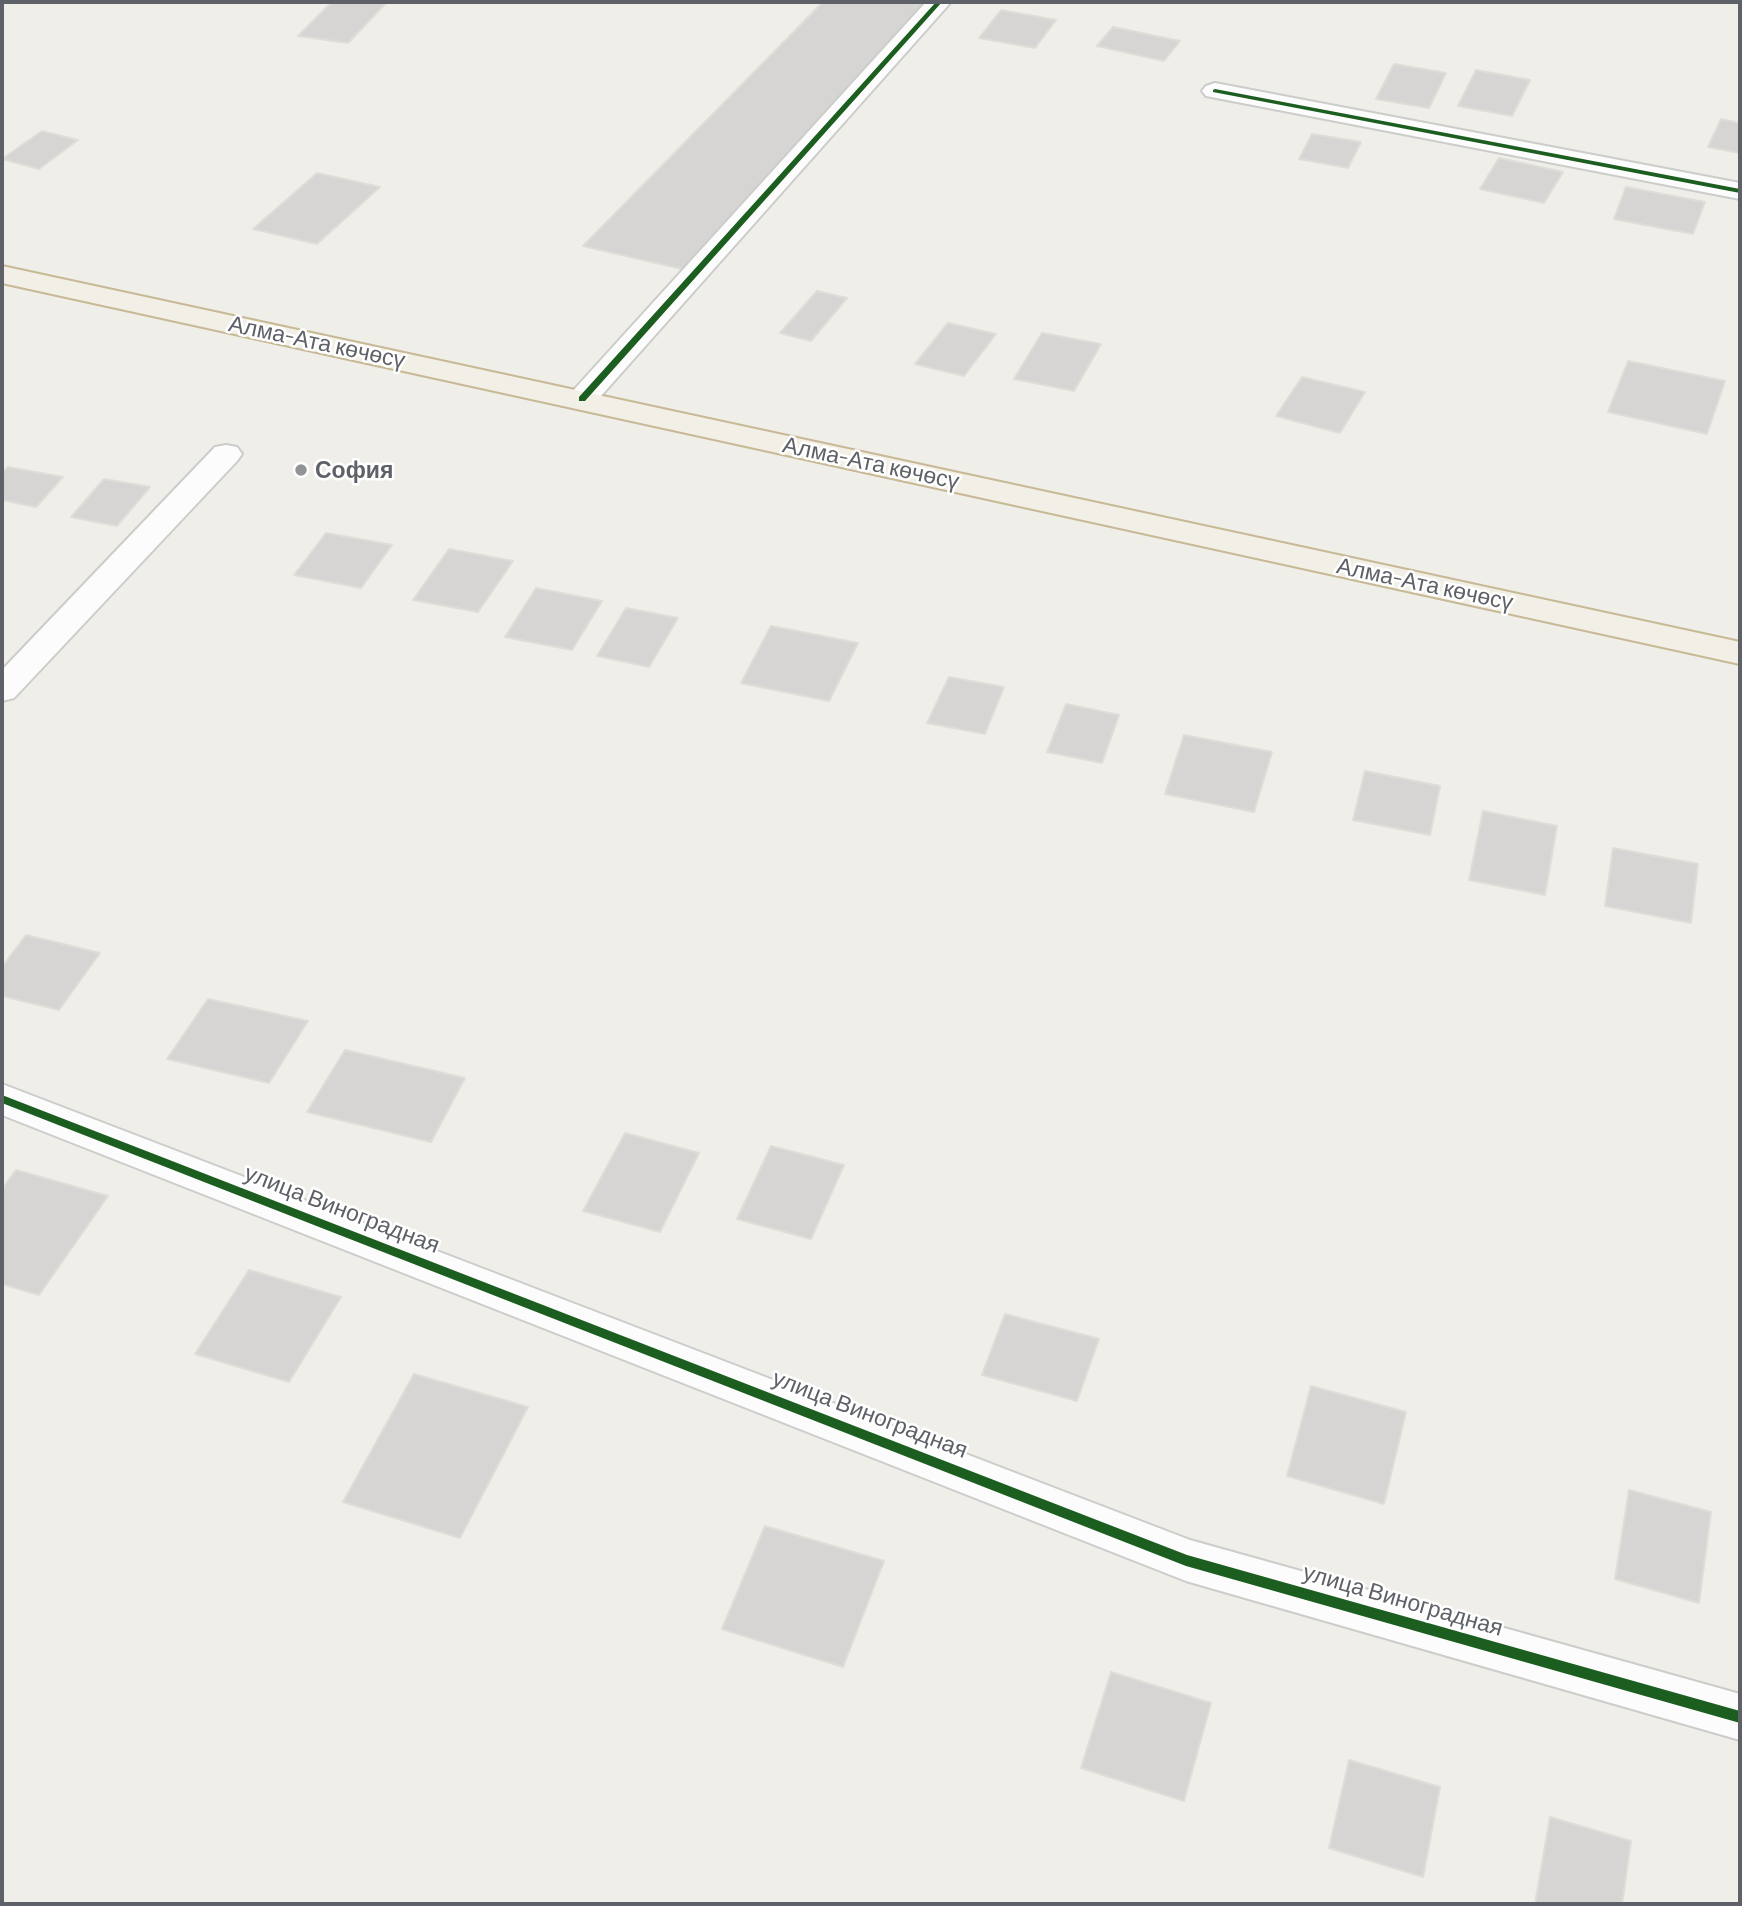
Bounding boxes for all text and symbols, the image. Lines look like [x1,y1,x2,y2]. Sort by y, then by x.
street label: Алма-Ата көчөсү [226,310,408,374]
street label: Алма-Ата көчөсү [780,431,962,495]
place label: София [315,456,393,484]
marker: София [293,462,309,478]
street label: Алма-Ата көчөсү [1334,552,1516,616]
street label: улица Виноградная [240,1159,444,1259]
street label: улица Виноградная [768,1364,972,1464]
street label: улица Виноградная [1300,1558,1506,1642]

